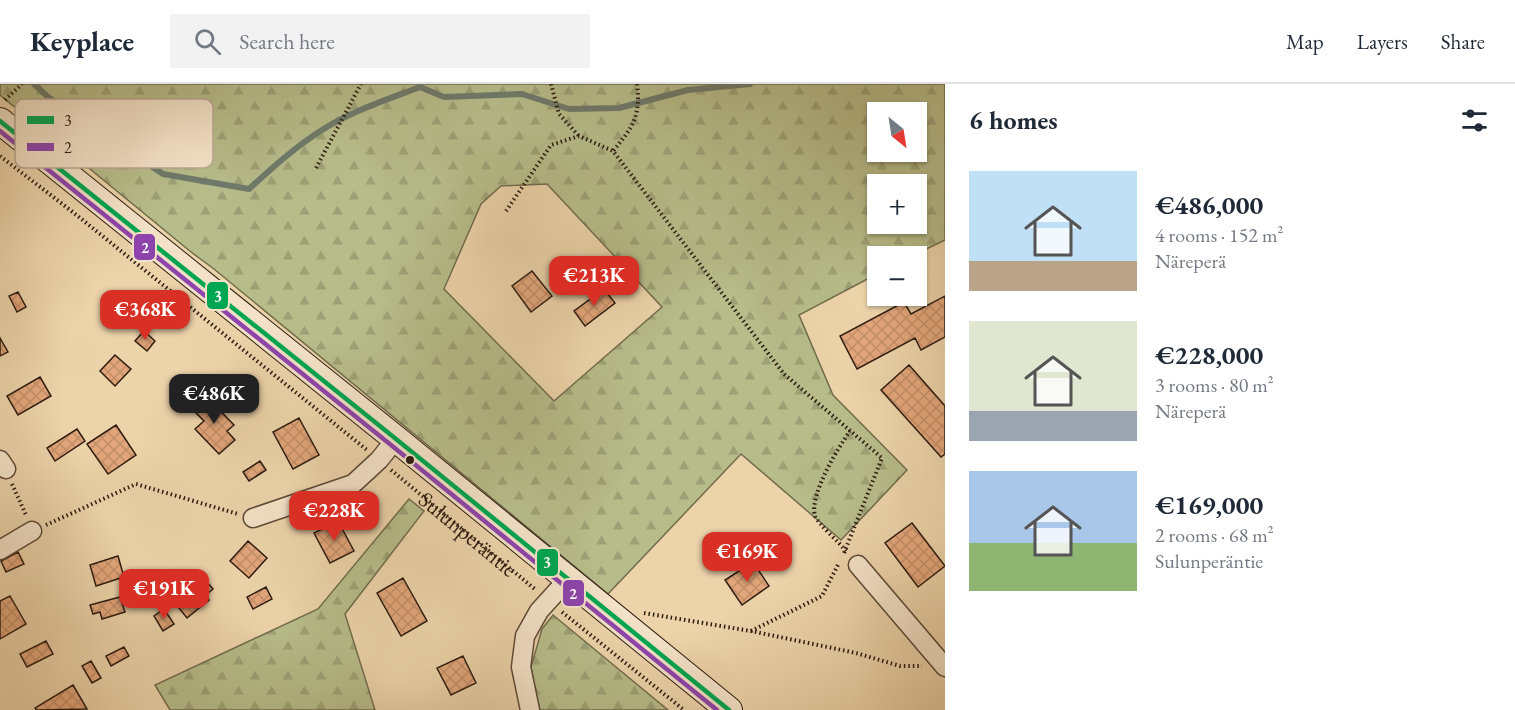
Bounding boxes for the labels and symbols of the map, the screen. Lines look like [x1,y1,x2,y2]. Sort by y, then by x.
legend [15,99,213,168]
north arrow [867,102,927,162]
text: 3 [64,110,72,131]
text: 2 [64,137,72,158]
line badge: 2 [133,233,156,261]
text: 2 [141,237,150,258]
pin: €213K [552,256,636,307]
line badge: 3 [206,281,229,310]
text: 3 [214,286,222,307]
pin: €368K [103,290,187,341]
pin: €486K [172,374,256,425]
unlabelled marker [404,454,416,466]
street label: Sulunperäntie [413,485,523,584]
pin: €228K [292,491,376,542]
pin: €169K [705,532,789,583]
line badge: 3 [536,548,559,577]
text: 3 [543,552,551,573]
pin: €191K [122,569,206,620]
line badge: 2 [562,579,585,607]
text: 2 [569,583,578,604]

